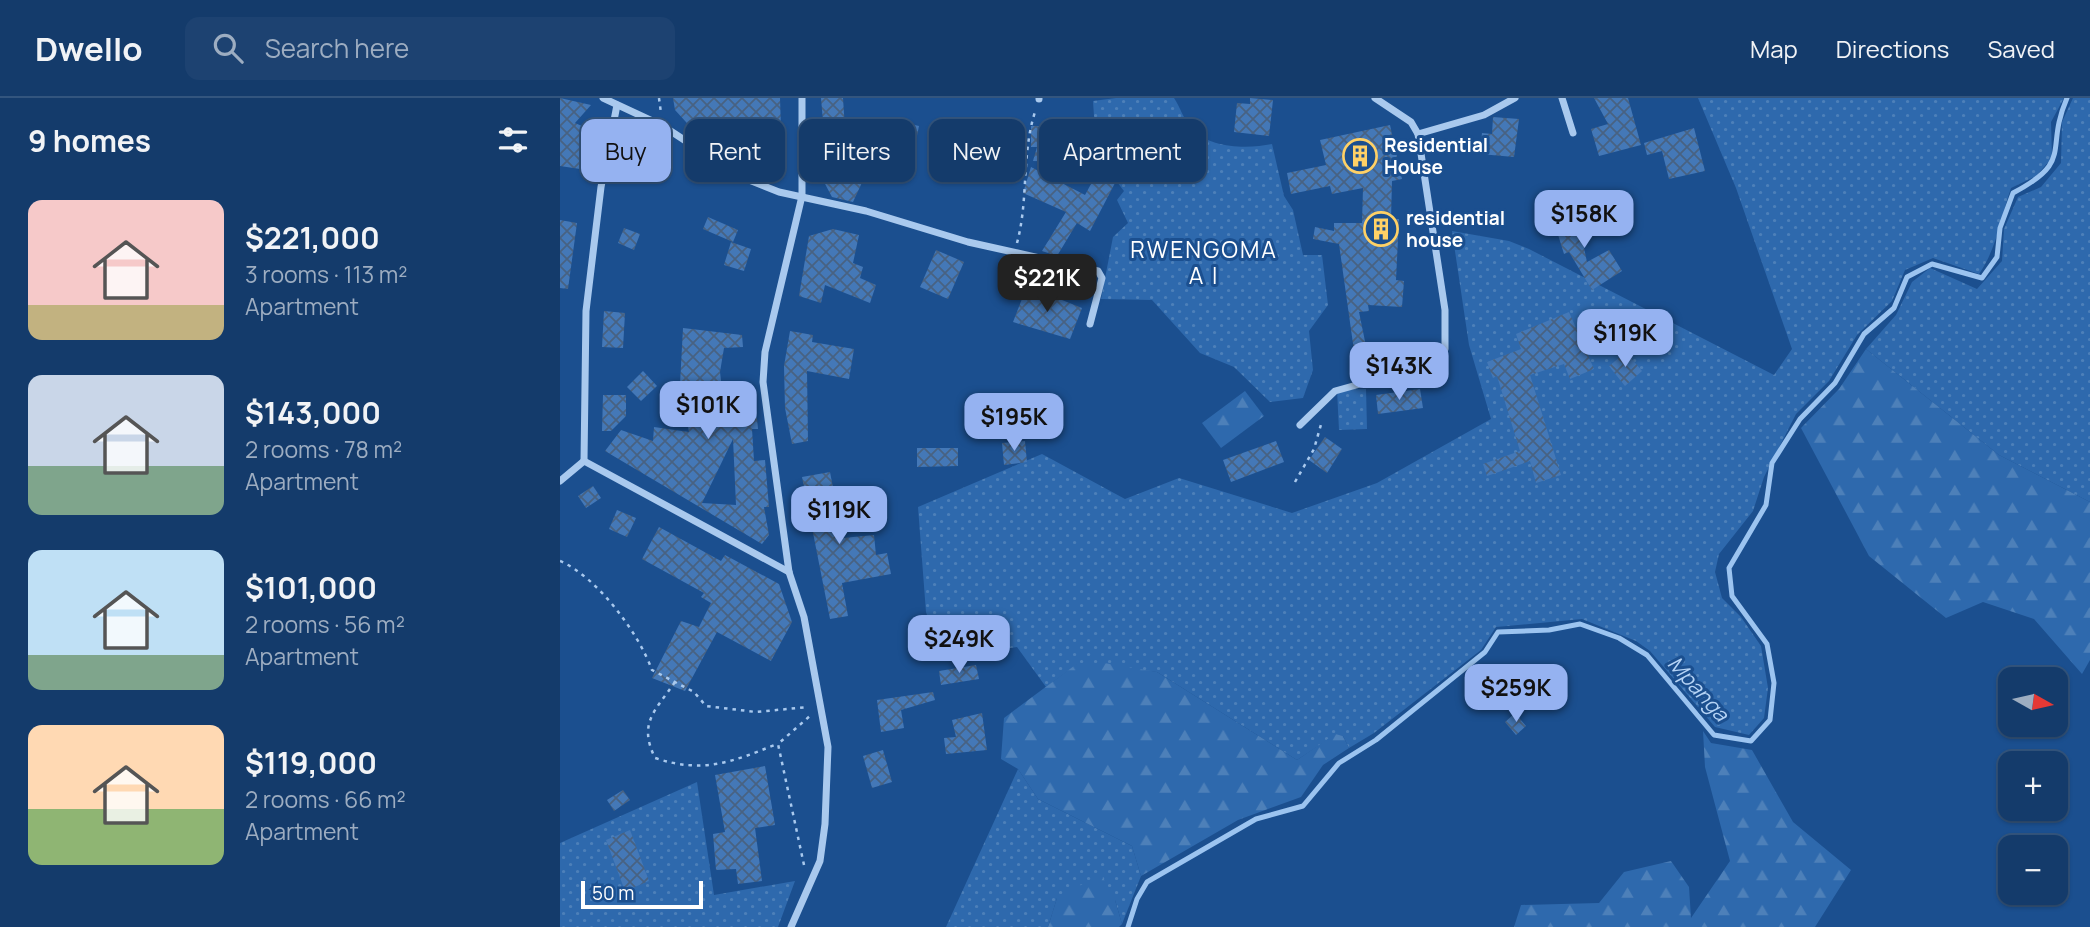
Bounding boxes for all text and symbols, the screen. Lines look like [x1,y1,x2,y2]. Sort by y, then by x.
search box [185,17,675,80]
text: Dwello [35,26,143,71]
icon: search [209,29,247,67]
text: Search here [265,30,409,66]
text: Map [1750,32,1798,65]
text: Directions [1836,32,1949,65]
text: Saved [1987,32,2055,65]
chip: Buy [581,119,671,182]
chip: Rent [685,119,785,182]
chip: Filters [799,119,915,182]
chip: New [929,119,1025,182]
chip: Apartment [1039,119,1206,182]
text: 9 homes [28,120,151,161]
icon: filters [494,121,532,159]
place label: Residential House [1384,132,1488,180]
building icon: Residential House [1341,137,1379,175]
pin: $158K [1535,190,1633,250]
text: $158K [1551,197,1617,229]
place label: residential house [1406,205,1505,253]
building icon: residential house [1362,210,1400,248]
text: $221,000 [245,217,380,258]
icon: home [84,228,168,312]
district label: RWENGOMA A I [1130,233,1278,291]
pin: $221K [998,254,1096,314]
text: 3 rooms · 113 m² [245,258,408,290]
text: $221K [1014,261,1080,293]
text: Apartment [245,290,359,322]
pin: $119K [1576,310,1674,369]
text: $119K [1593,316,1657,348]
pin: $143K [1350,342,1448,402]
text: $143K [1366,349,1432,381]
pin: $101K [659,382,757,441]
text: $101K [676,388,740,420]
text: $143,000 [245,392,381,433]
pin: $195K [965,394,1063,453]
text: $195K [980,400,1048,432]
icon: home [84,403,168,487]
text: 2 rooms · 78 m² [245,433,402,465]
text: Apartment [245,465,359,497]
pin: $119K [790,486,888,546]
text: $119K [807,493,871,525]
text: $101,000 [245,567,377,608]
icon: home [84,578,168,662]
text: 2 rooms · 56 m² [245,608,405,640]
pin: $249K [910,616,1008,675]
text: $249K [924,622,994,654]
text: Apartment [245,640,359,672]
water label: Mpanga [1662,650,1736,728]
pin: $259K [1467,664,1565,724]
north arrow [1998,667,2068,737]
map controls [1998,667,2068,905]
text: $259K [1481,671,1551,703]
text: $119,000 [245,742,377,783]
button: + [1998,751,2068,821]
icon: home [84,753,168,837]
text: 2 rooms · 66 m² [245,783,406,815]
text: Apartment [245,815,359,847]
button: − [1998,835,2068,905]
scale bar [581,878,704,910]
text: 50 m [592,880,634,906]

